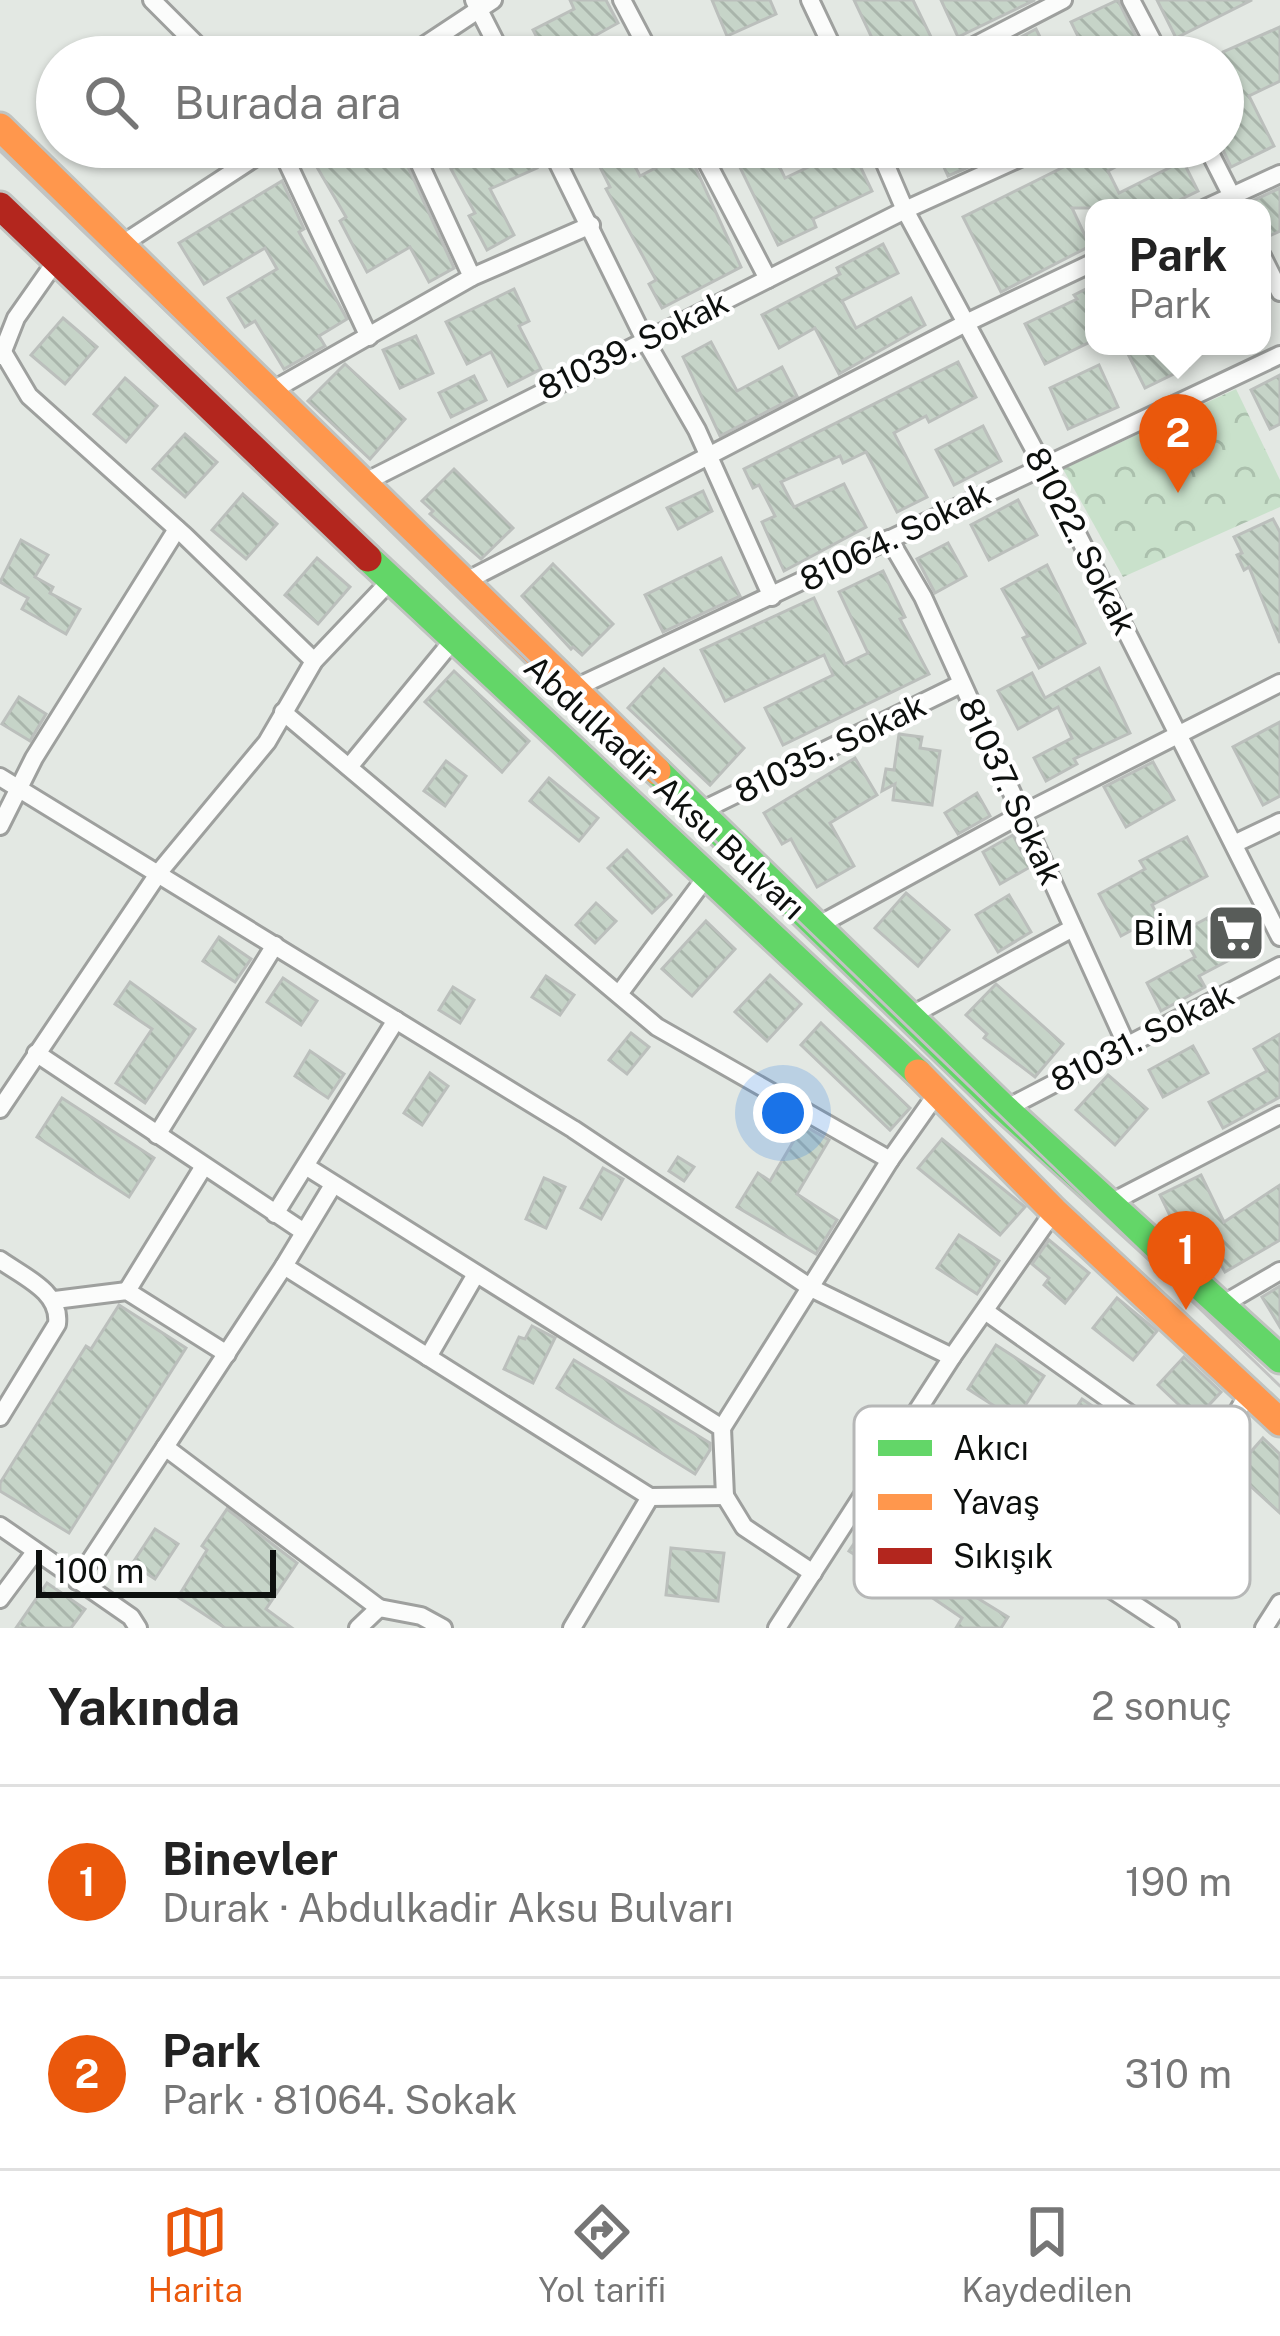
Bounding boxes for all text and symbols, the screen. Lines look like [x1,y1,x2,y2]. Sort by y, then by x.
search box [36,36,1244,168]
icon: search [78,69,144,135]
text: Burada ara [174,76,401,129]
popup [1085,199,1271,355]
text: Park [1129,228,1227,281]
text: Park [1129,281,1212,327]
street label: 81039. Sokak [532,283,734,407]
pin: 2 [1139,394,1217,493]
street label: 81022. Sokak [1017,441,1145,641]
street label: 81064. Sokak [794,474,996,598]
street label: Abdulkadir Aksu Bulvarı [517,647,813,927]
street label: 81035. Sokak [728,685,932,811]
street label: 81037. Sokak [951,692,1071,890]
supermarket icon: BİM [1205,902,1267,964]
place label: BİM [1133,913,1194,952]
street label: 81031. Sokak [1044,975,1240,1099]
your location [753,1083,813,1143]
pin: 1 [1147,1211,1225,1310]
legend [854,1406,1250,1598]
text: Akıcı [953,1429,1029,1467]
text: Yavaş [953,1483,1040,1521]
text: Sıkışık [953,1537,1053,1575]
scale bar [36,1544,276,1597]
text: 100 m [54,1552,144,1590]
text: Yakında [48,1677,240,1736]
text: 2 sonuç [1091,1683,1232,1729]
text: Binevler [162,1832,338,1885]
text: 1 [79,1859,95,1905]
text: 190 m [1125,1859,1232,1905]
text: Durak · Abdulkadir Aksu Bulvarı [162,1885,734,1931]
text: Park [162,2024,261,2077]
text: 2 [75,2051,99,2097]
text: 310 m [1124,2051,1232,2097]
text: Park · 81064. Sokak [162,2077,517,2123]
tab: Harita [148,2199,243,2309]
tab: Yol tarifi [539,2199,666,2309]
tab: Kaydedilen [962,2199,1132,2309]

